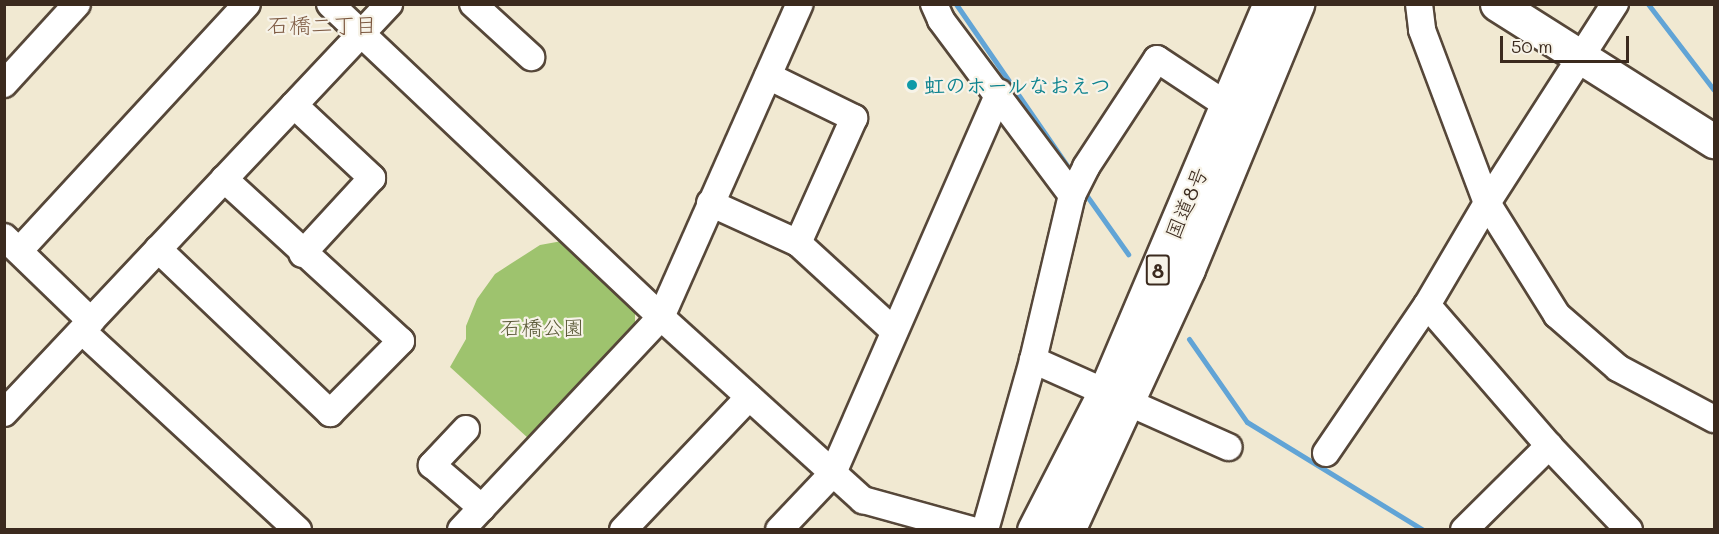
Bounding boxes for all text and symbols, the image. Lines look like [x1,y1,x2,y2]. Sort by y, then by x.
district label: 石橋二丁目 [267,12,377,38]
scale bar [1503,24,1632,62]
text: 50 m [1511,34,1553,58]
place label: 虹のホールなおえつ [924,72,1113,98]
marker: 虹のホールなおえつ [905,78,919,92]
street label: 国道8号 [1160,163,1212,243]
road number: 8 [1144,253,1172,287]
park label: 石橋公園 [500,314,584,340]

